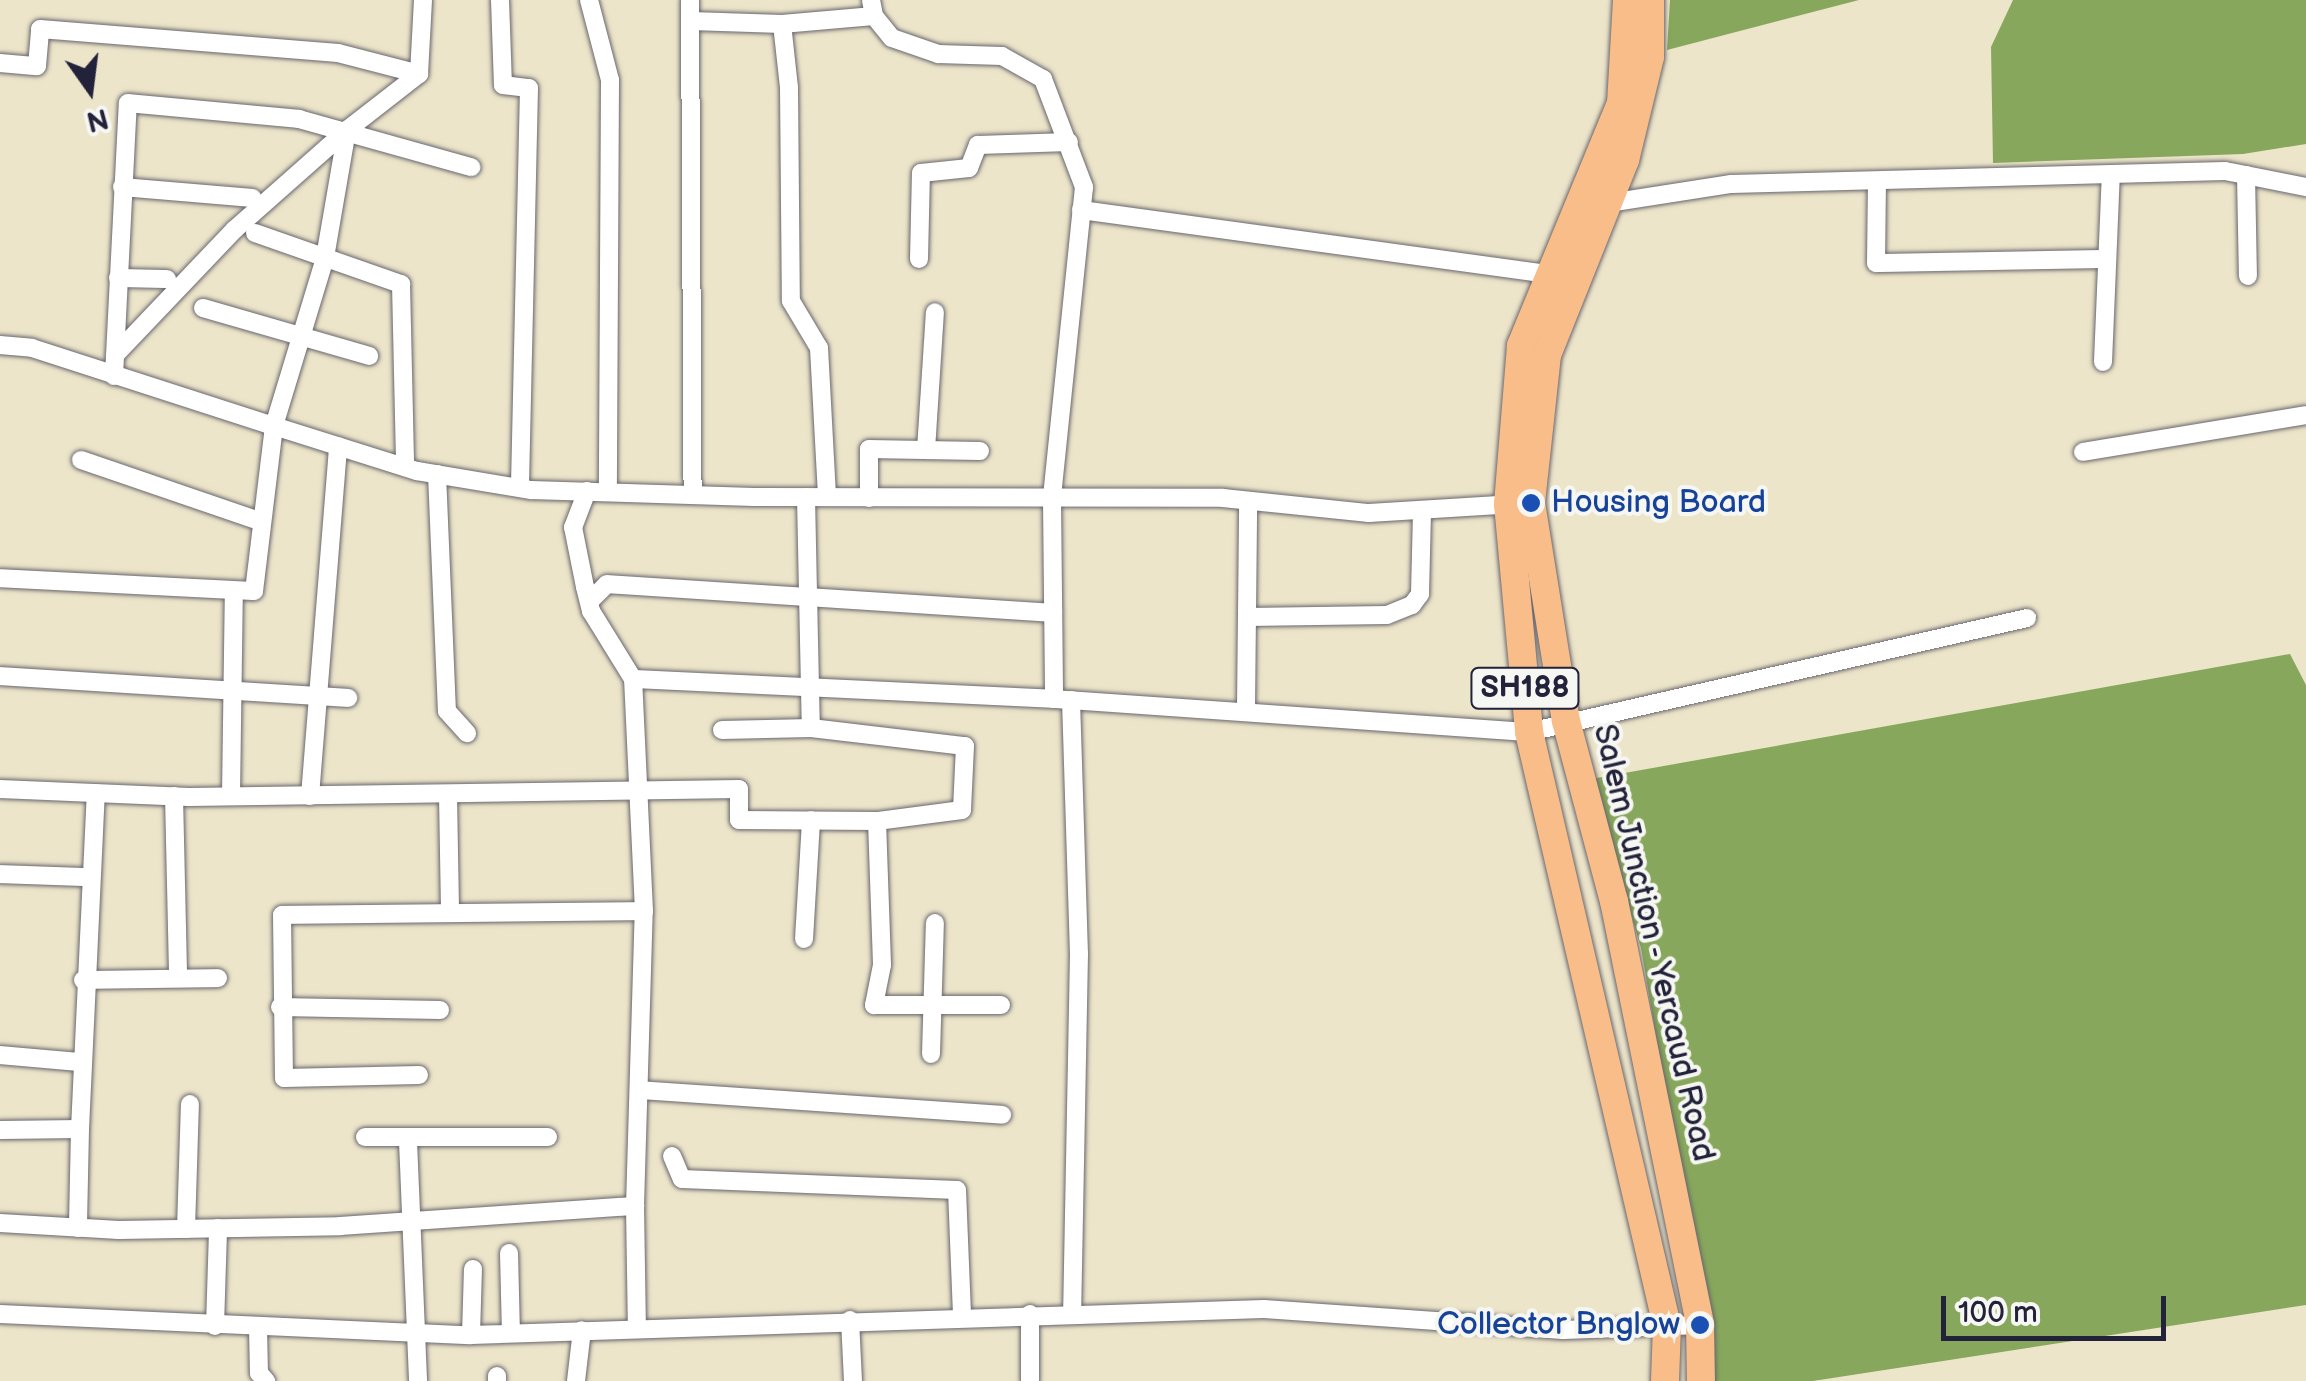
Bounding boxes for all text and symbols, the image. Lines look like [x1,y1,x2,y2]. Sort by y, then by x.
north arrow [40,40,140,140]
text: N [83,101,112,138]
place label: Housing Board [1551,484,1766,522]
marker: Housing Board [1520,492,1542,514]
road number: SH188 [1470,663,1580,713]
street label: Salem Junction - Yercaud Road [1583,718,1723,1168]
scale bar [1946,1276,2171,1338]
text: 100 m [1958,1295,2038,1331]
place label: Collector Bnglow [1437,1306,1680,1344]
marker: Collector Bnglow [1689,1314,1711,1336]

